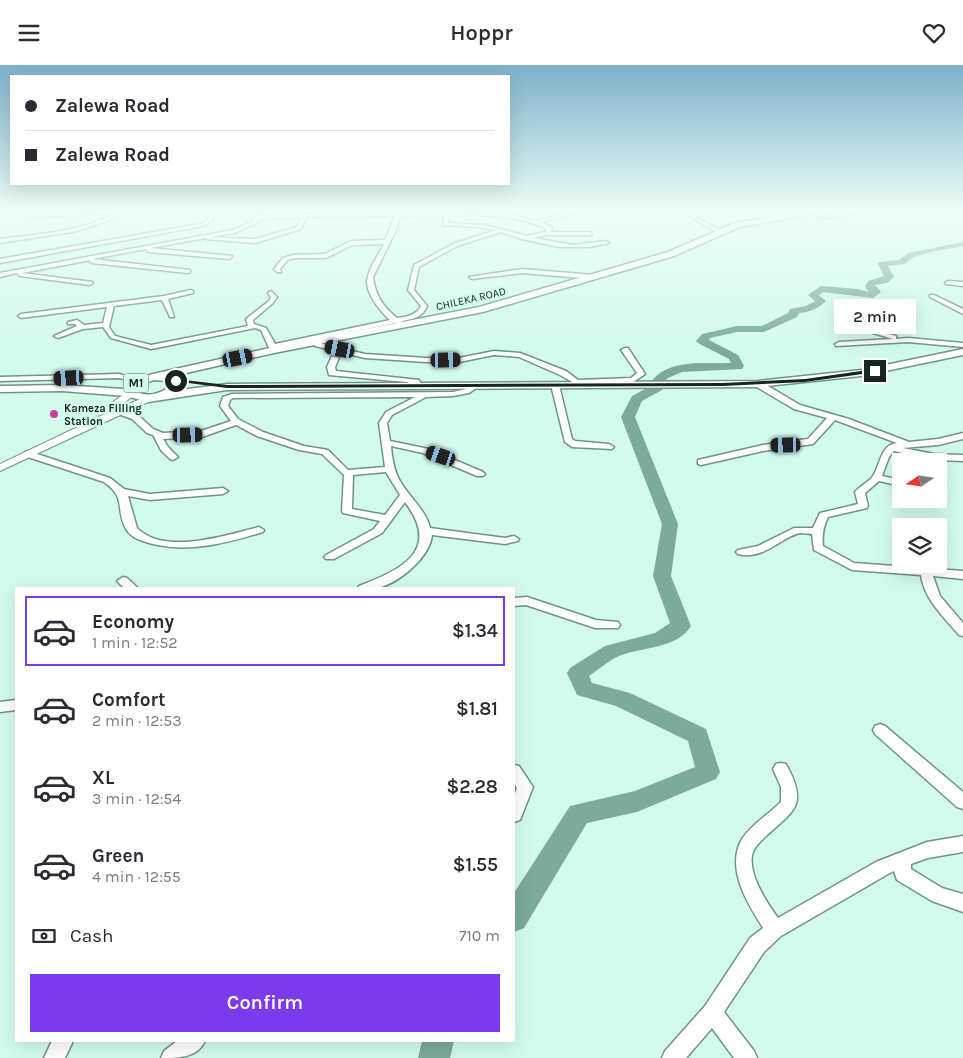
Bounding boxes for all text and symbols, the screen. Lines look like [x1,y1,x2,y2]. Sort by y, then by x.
icon: menu [15,19,43,47]
icon: heart [920,19,948,47]
text: Hoppr [450,20,513,46]
text: Zalewa Road [55,95,170,117]
text: Zalewa Road [55,144,170,166]
street label: CHILEKA ROAD [435,285,507,313]
callout: 2 min [834,299,916,333]
text: 2 min [853,307,897,326]
car [323,339,356,359]
car [221,348,254,368]
car [430,352,461,368]
route end [864,360,886,382]
car [53,370,84,386]
route start [165,370,187,392]
road number: M1 [124,373,148,393]
place label: Kameza Filling Station [64,402,142,428]
marker: Kameza Filling Station [48,408,60,420]
car [172,427,203,443]
car [770,437,801,453]
car [424,444,457,468]
north arrow [892,453,948,507]
map controls [892,453,947,573]
button: layers [892,518,947,573]
icon: car [32,609,77,654]
text: Economy [92,611,174,633]
text: $1.34 [452,620,498,642]
text: 1 min · 12:52 [92,633,178,652]
icon: car [32,687,77,732]
text: Comfort [92,689,166,711]
text: $1.81 [456,698,498,720]
text: 2 min · 12:53 [92,711,182,730]
icon: car [32,765,77,810]
text: XL [92,767,114,789]
text: $2.28 [446,776,498,798]
text: 3 min · 12:54 [92,789,181,808]
icon: car [32,843,77,888]
text: Green [92,845,144,867]
text: $1.55 [453,854,498,876]
text: 4 min · 12:55 [92,867,181,886]
icon: cash [30,922,58,950]
text: Cash [70,925,114,947]
text: 710 m [459,926,500,945]
button: Confirm [30,974,500,1032]

